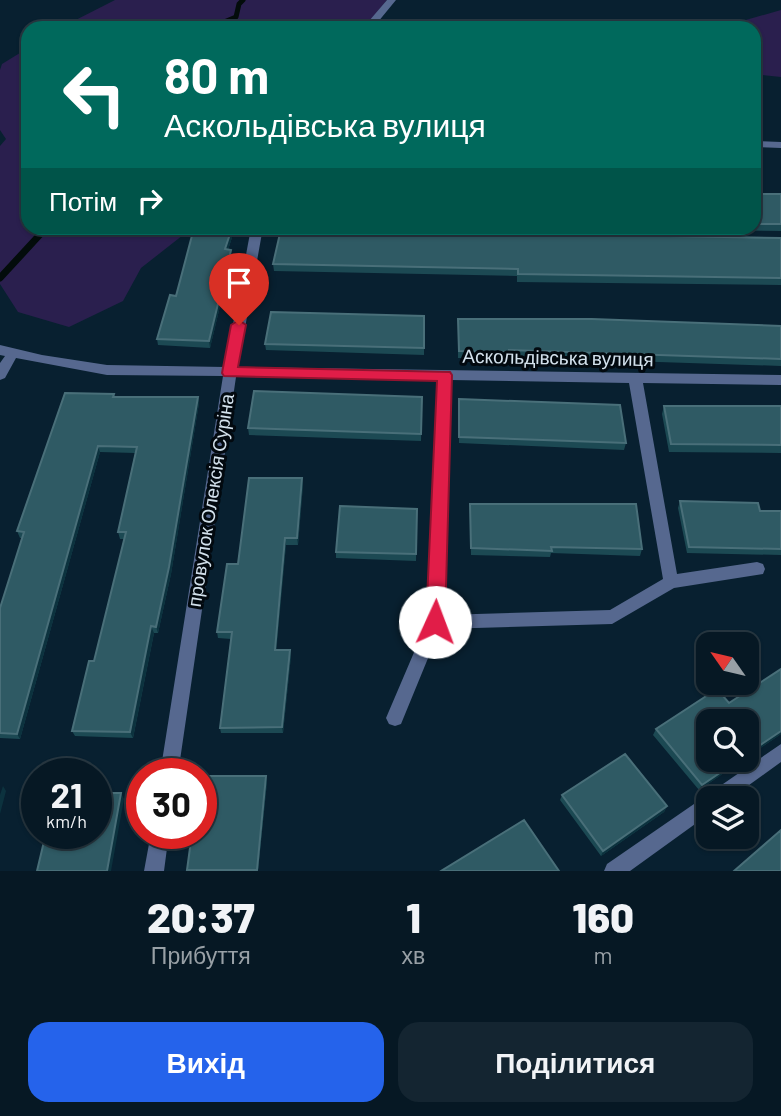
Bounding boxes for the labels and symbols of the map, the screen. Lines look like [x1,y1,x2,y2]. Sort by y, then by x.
pin [209,253,269,325]
street label: Аскольдівська вулиця [462,344,654,370]
street label: провулок Олексія Суріна [182,391,238,608]
position arrow [398,585,472,659]
north arrow [696,632,760,695]
speed limit sign: 30 [126,758,217,849]

